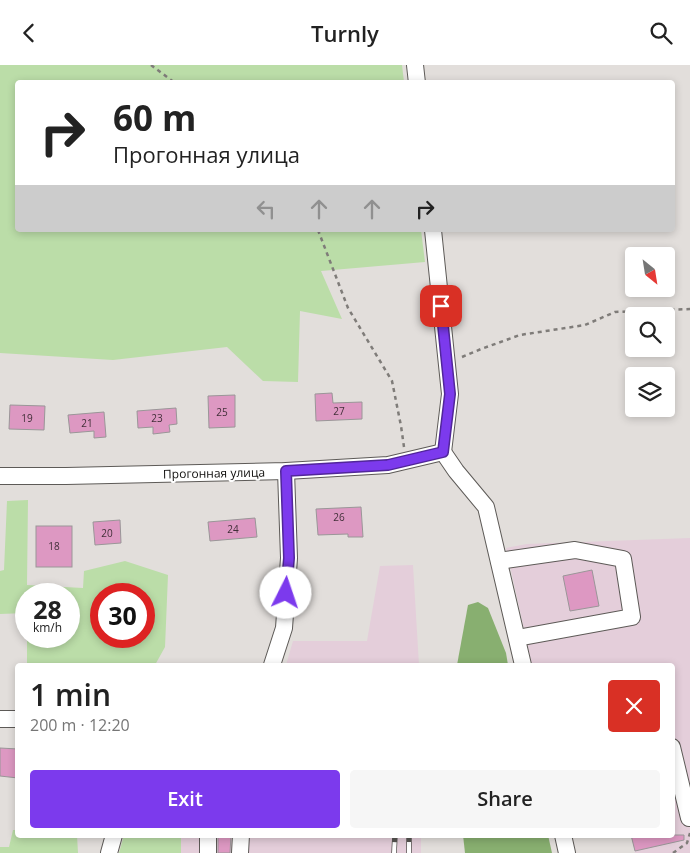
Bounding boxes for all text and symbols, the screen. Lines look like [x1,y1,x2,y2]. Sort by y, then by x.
text: Turnly [311,18,379,48]
icon: back [15,19,43,47]
icon: search [647,19,675,47]
text: 60 m [113,94,196,141]
icon: right [30,100,95,165]
text: Прогонная улица [113,139,300,169]
icon: left [252,195,280,223]
icon: ahead [305,195,333,223]
icon: ahead [358,195,386,223]
icon: right [411,195,439,223]
north arrow [625,247,675,297]
map controls [625,247,675,417]
pin [420,285,462,327]
icon: arrive [427,292,455,320]
button: search [625,307,675,357]
button: layers [625,367,675,417]
house number: 27 [333,404,345,418]
house number: 25 [216,405,228,419]
house number: 19 [21,411,33,425]
house number: 23 [151,411,163,425]
house number: 21 [81,416,93,430]
street label: Прогонная улица [163,464,265,482]
house number: 26 [333,510,345,524]
house number: 24 [227,522,239,536]
house number: 20 [101,526,113,540]
house number: 18 [48,539,60,553]
position arrow [259,566,311,618]
speed limit sign: 30 [90,583,155,648]
text: 28 [33,592,62,626]
text: km/h [33,619,62,636]
text: 1 min [30,674,111,715]
button: close [608,680,660,732]
text: 200 m · 12:20 [30,714,130,736]
button: Exit [30,770,340,828]
button: Share [350,770,660,828]

